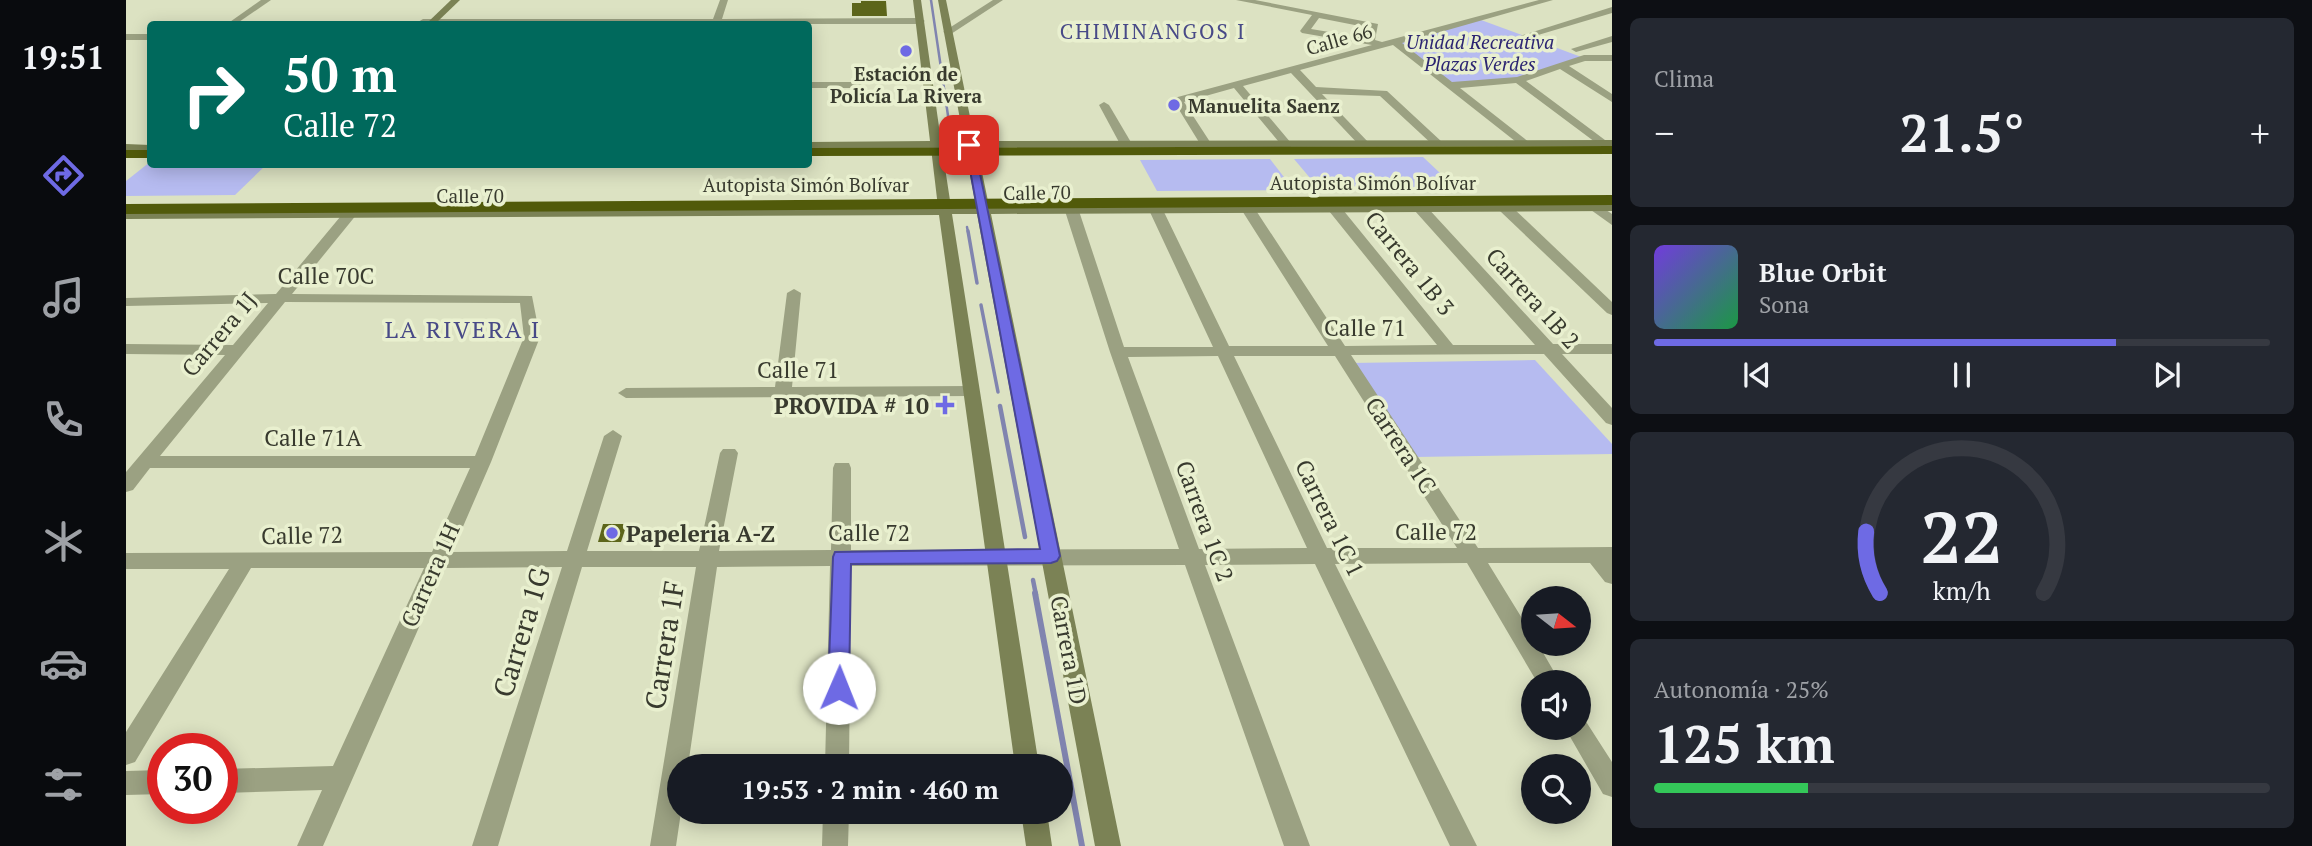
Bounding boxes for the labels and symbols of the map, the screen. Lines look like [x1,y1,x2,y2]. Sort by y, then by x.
district label: CHIMINANGOS I [1060,17,1246,45]
street label: Calle 66 [1303,18,1375,60]
park label: Unidad Recreativa Plazas Verdes [1406,29,1554,76]
marker: Estación de Policía La Rivera [898,43,914,59]
place label: Estación de Policía La Rivera [830,61,982,108]
place label: Manuelita Saenz [1188,93,1340,118]
marker: Manuelita Saenz [1166,97,1182,113]
pin [939,115,999,175]
street label: Autopista Simón Bolívar [1270,170,1477,195]
street label: Autopista Simón Bolívar [703,172,910,197]
street label: Calle 70 [1003,179,1071,205]
street label: Calle 70 [436,183,504,208]
street label: Carrera 1B 3 [1358,204,1462,322]
street label: Carrera 1B 2 [1479,241,1587,355]
street label: Calle 70C [278,260,374,291]
street label: Carrera 1J [174,285,264,383]
street label: Calle 71 [1324,312,1406,343]
district label: LA RIVERA I [385,313,541,345]
street label: Calle 71 [757,354,839,385]
place label: PROVIDA # 10 [774,390,929,421]
street label: Carrera 1C [1358,391,1444,499]
marker: PROVIDA # 10 [935,395,955,415]
street label: Calle 71A [264,422,362,453]
street label: Carrera 1C 1 [1288,454,1372,582]
street label: Carrera 1C 2 [1169,456,1241,586]
street label: Calle 72 [1395,516,1477,547]
street label: Calle 72 [828,517,910,548]
street label: Carrera 1H [393,518,467,632]
place label: Papeleria A-Z [626,518,775,549]
street label: Calle 72 [261,519,343,551]
marker: Papeleria A-Z [604,525,620,541]
street label: Carrera 1G [484,563,558,701]
street label: Carrera 1F [636,578,692,712]
north arrow [1521,586,1591,656]
street label: Carrera 1D [1043,593,1095,707]
position arrow [802,651,876,725]
speed limit sign: 30 [147,733,238,824]

